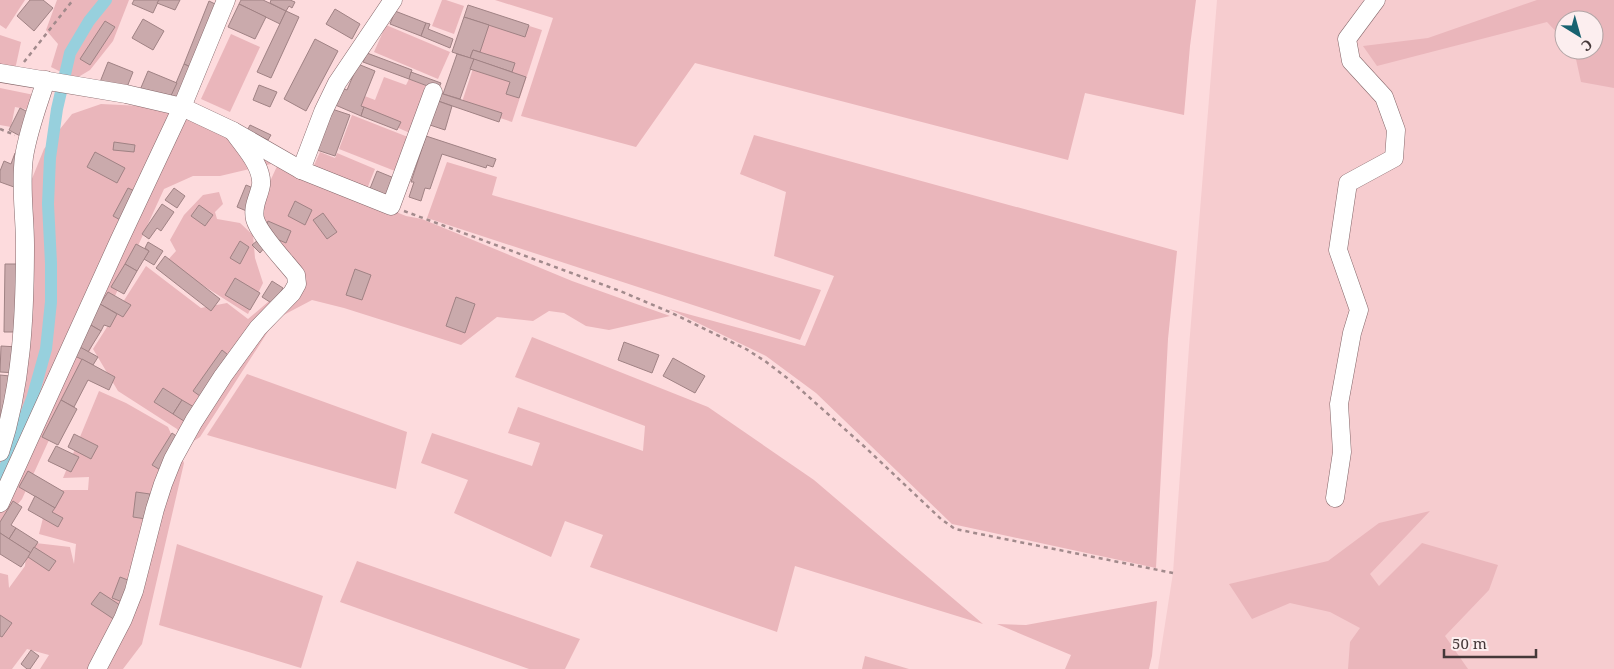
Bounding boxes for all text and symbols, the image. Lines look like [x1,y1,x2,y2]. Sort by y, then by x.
north arrow [1554,10,1604,60]
text: С [1578,35,1597,56]
scale bar [1444,626,1536,658]
text: 50 m [1452,633,1487,653]

